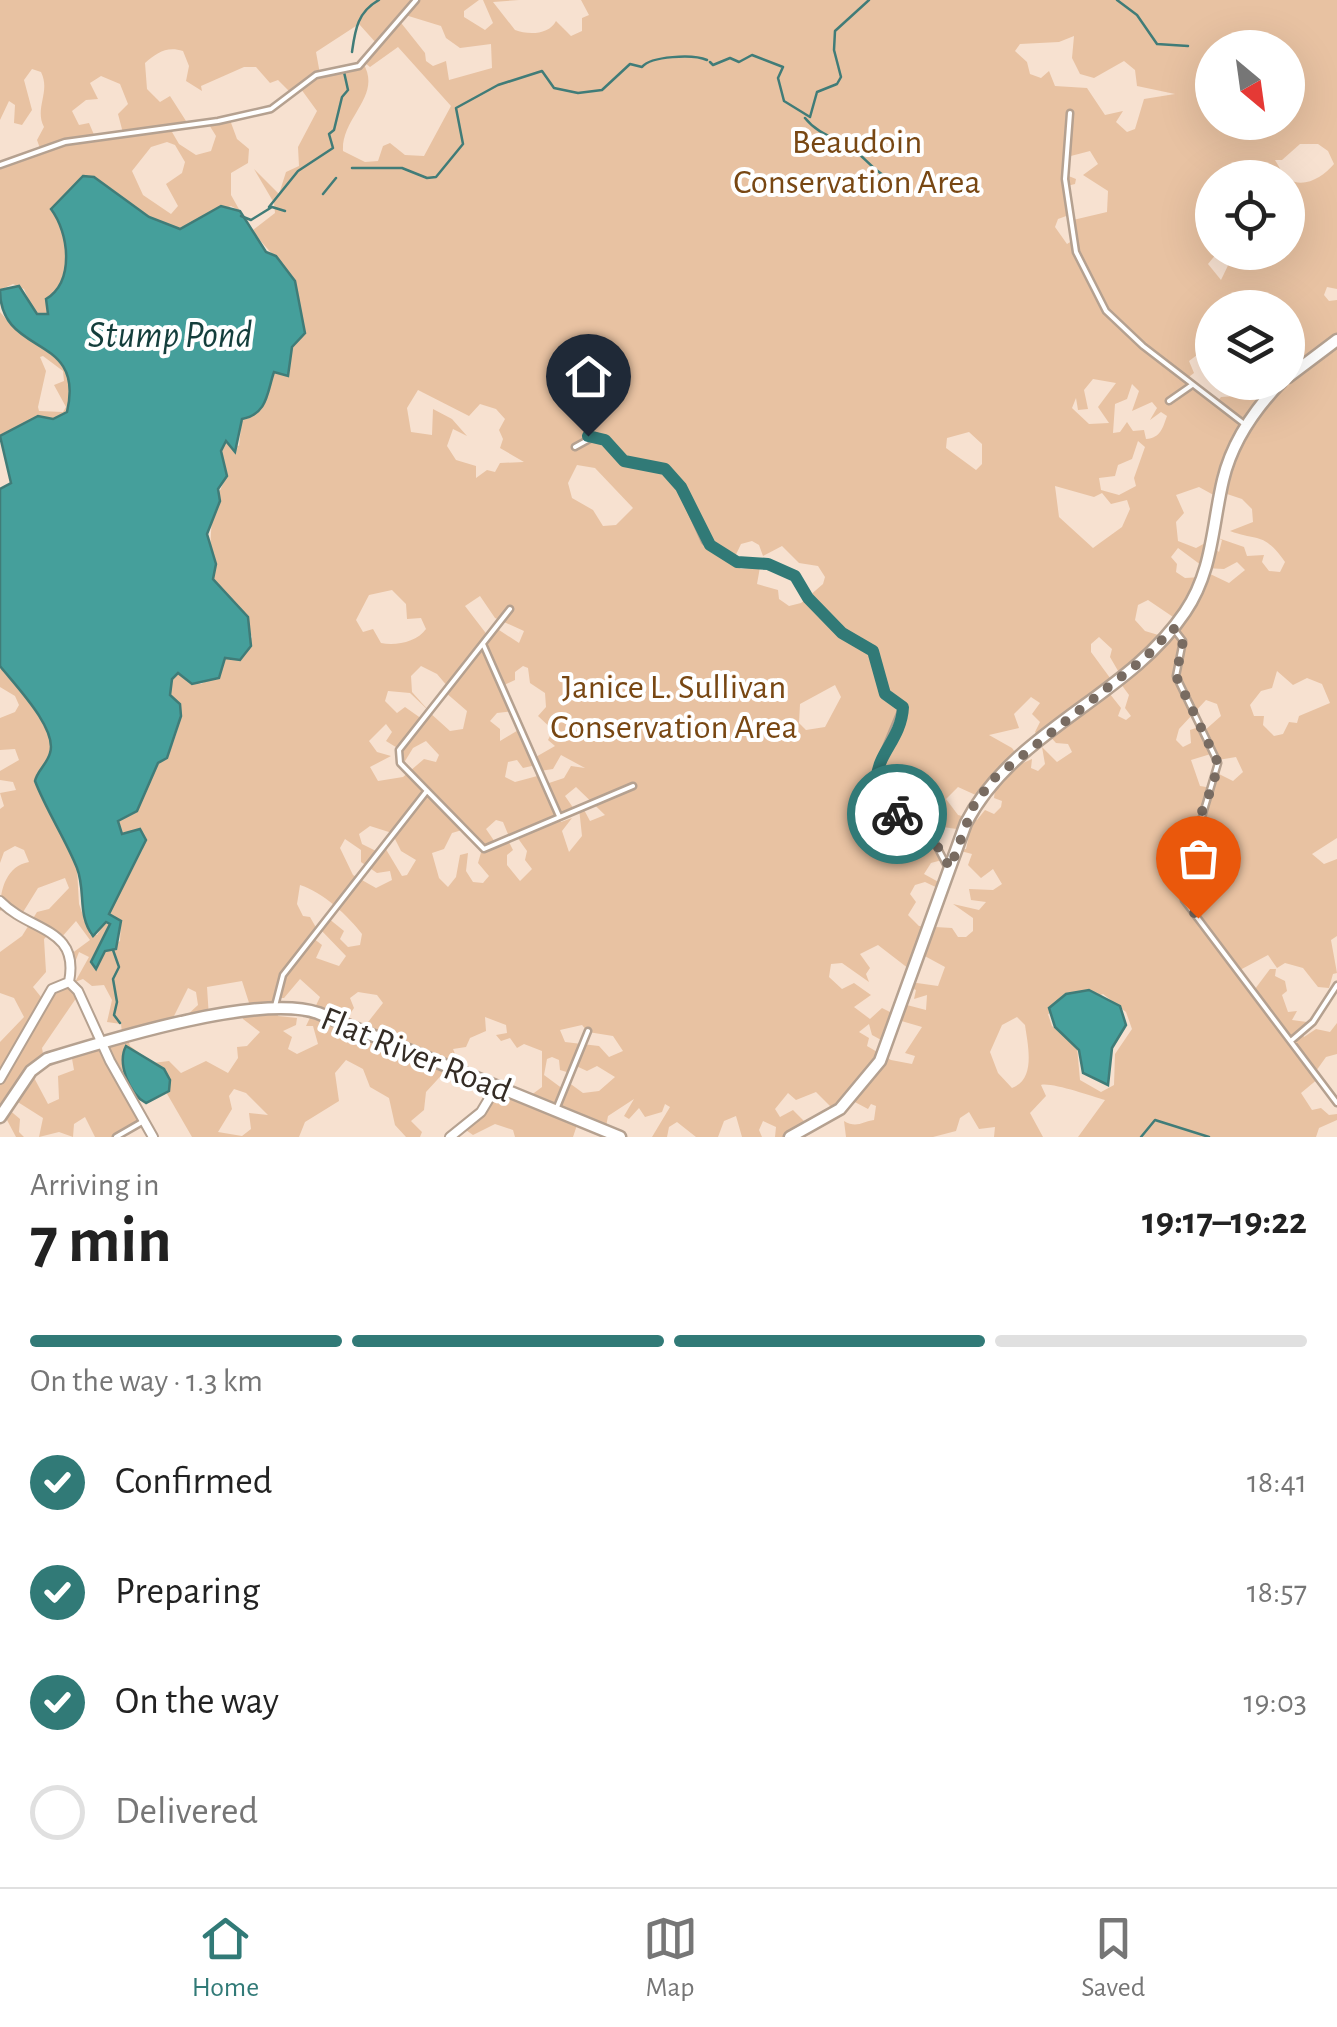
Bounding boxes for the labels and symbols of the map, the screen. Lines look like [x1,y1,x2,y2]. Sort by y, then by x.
north arrow [1195,30,1305,140]
park label: Beaudoin Conservation Area [733,125,981,200]
water label: Stump Pond [88,317,253,355]
pin [546,334,631,437]
park label: Janice L. Sullivan Conservation Area [550,670,798,745]
courier [847,764,947,864]
pin [1156,816,1241,919]
street label: Flat River Road [316,1001,516,1109]

